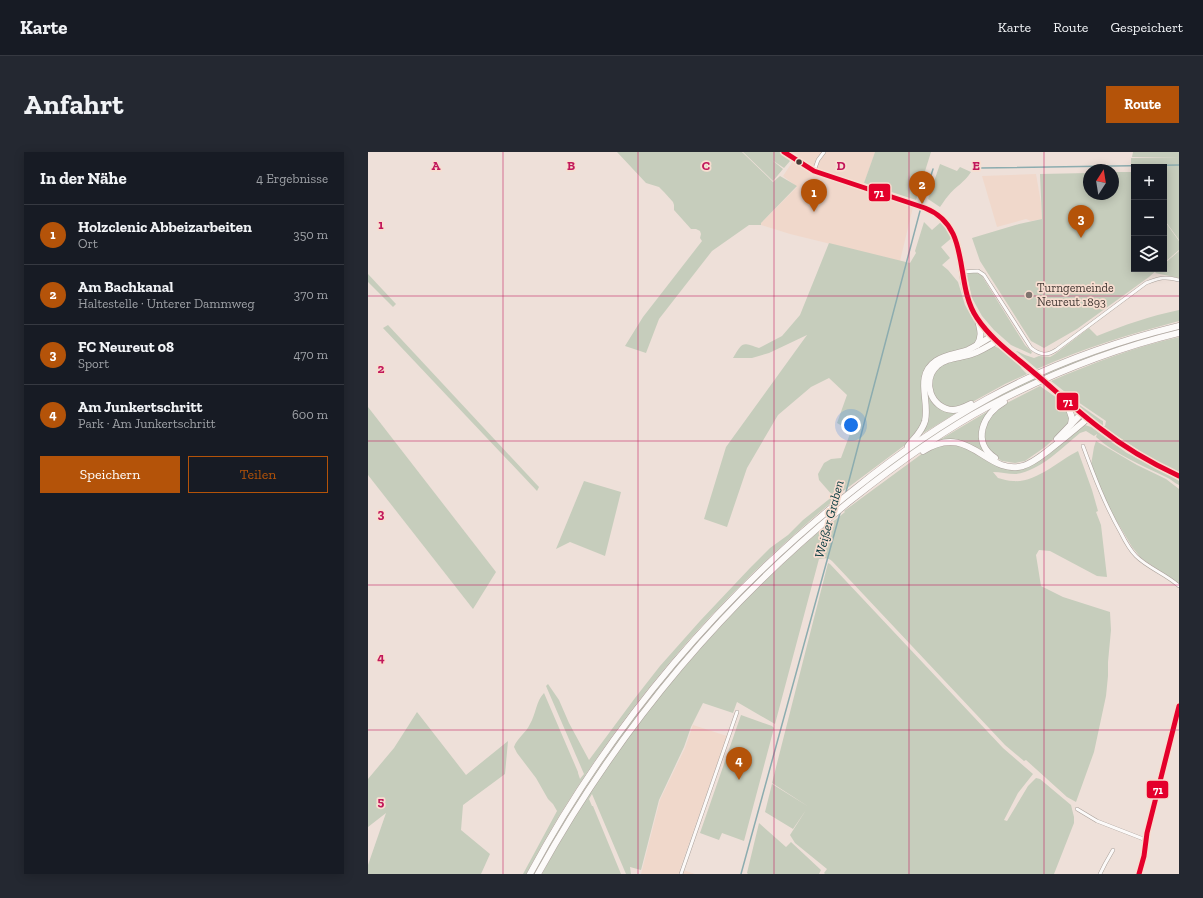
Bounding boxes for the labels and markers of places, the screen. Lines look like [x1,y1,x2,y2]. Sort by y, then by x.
unlabelled marker [794,157,804,167]
pin: 2 [909,171,935,204]
pin: 1 [801,179,827,212]
pin: 3 [1068,205,1094,238]
place label: Turngemeinde Neureut 1893 [1037,281,1114,309]
marker: Turngemeinde Neureut 1893 [1024,290,1034,300]
pin: 4 [726,747,752,780]

